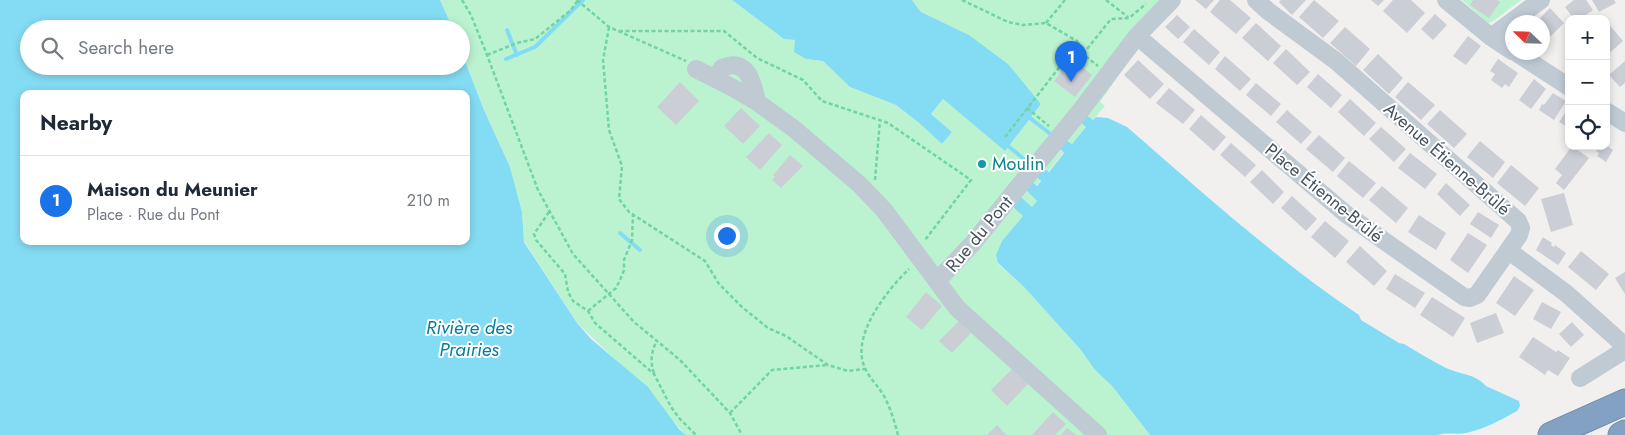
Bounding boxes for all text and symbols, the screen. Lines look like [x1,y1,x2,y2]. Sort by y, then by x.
north arrow [1505,15,1550,60]
map controls [1565,15,1610,150]
button: + [1565,15,1610,60]
search box [20,20,470,75]
icon: search [38,34,66,62]
text: Search here [78,34,174,61]
pin: 1 [1055,41,1087,82]
button: − [1565,60,1610,105]
street label: Avenue Étienne-Brûlé [1378,96,1516,222]
button: locate [1565,105,1610,150]
text: Nearby [40,108,112,138]
street label: Place Étienne-Brûlé [1259,137,1389,249]
place label: Moulin [992,151,1044,177]
marker: Moulin [976,158,988,170]
text: Maison du Meunier [87,176,258,203]
text: 1 [52,189,60,212]
text: 210 m [407,189,450,212]
street label: Rue du Pont [939,190,1019,278]
text: Place · Rue du Pont [87,203,219,226]
your location [714,223,740,249]
water label: Rivière des Prairies [426,314,513,363]

